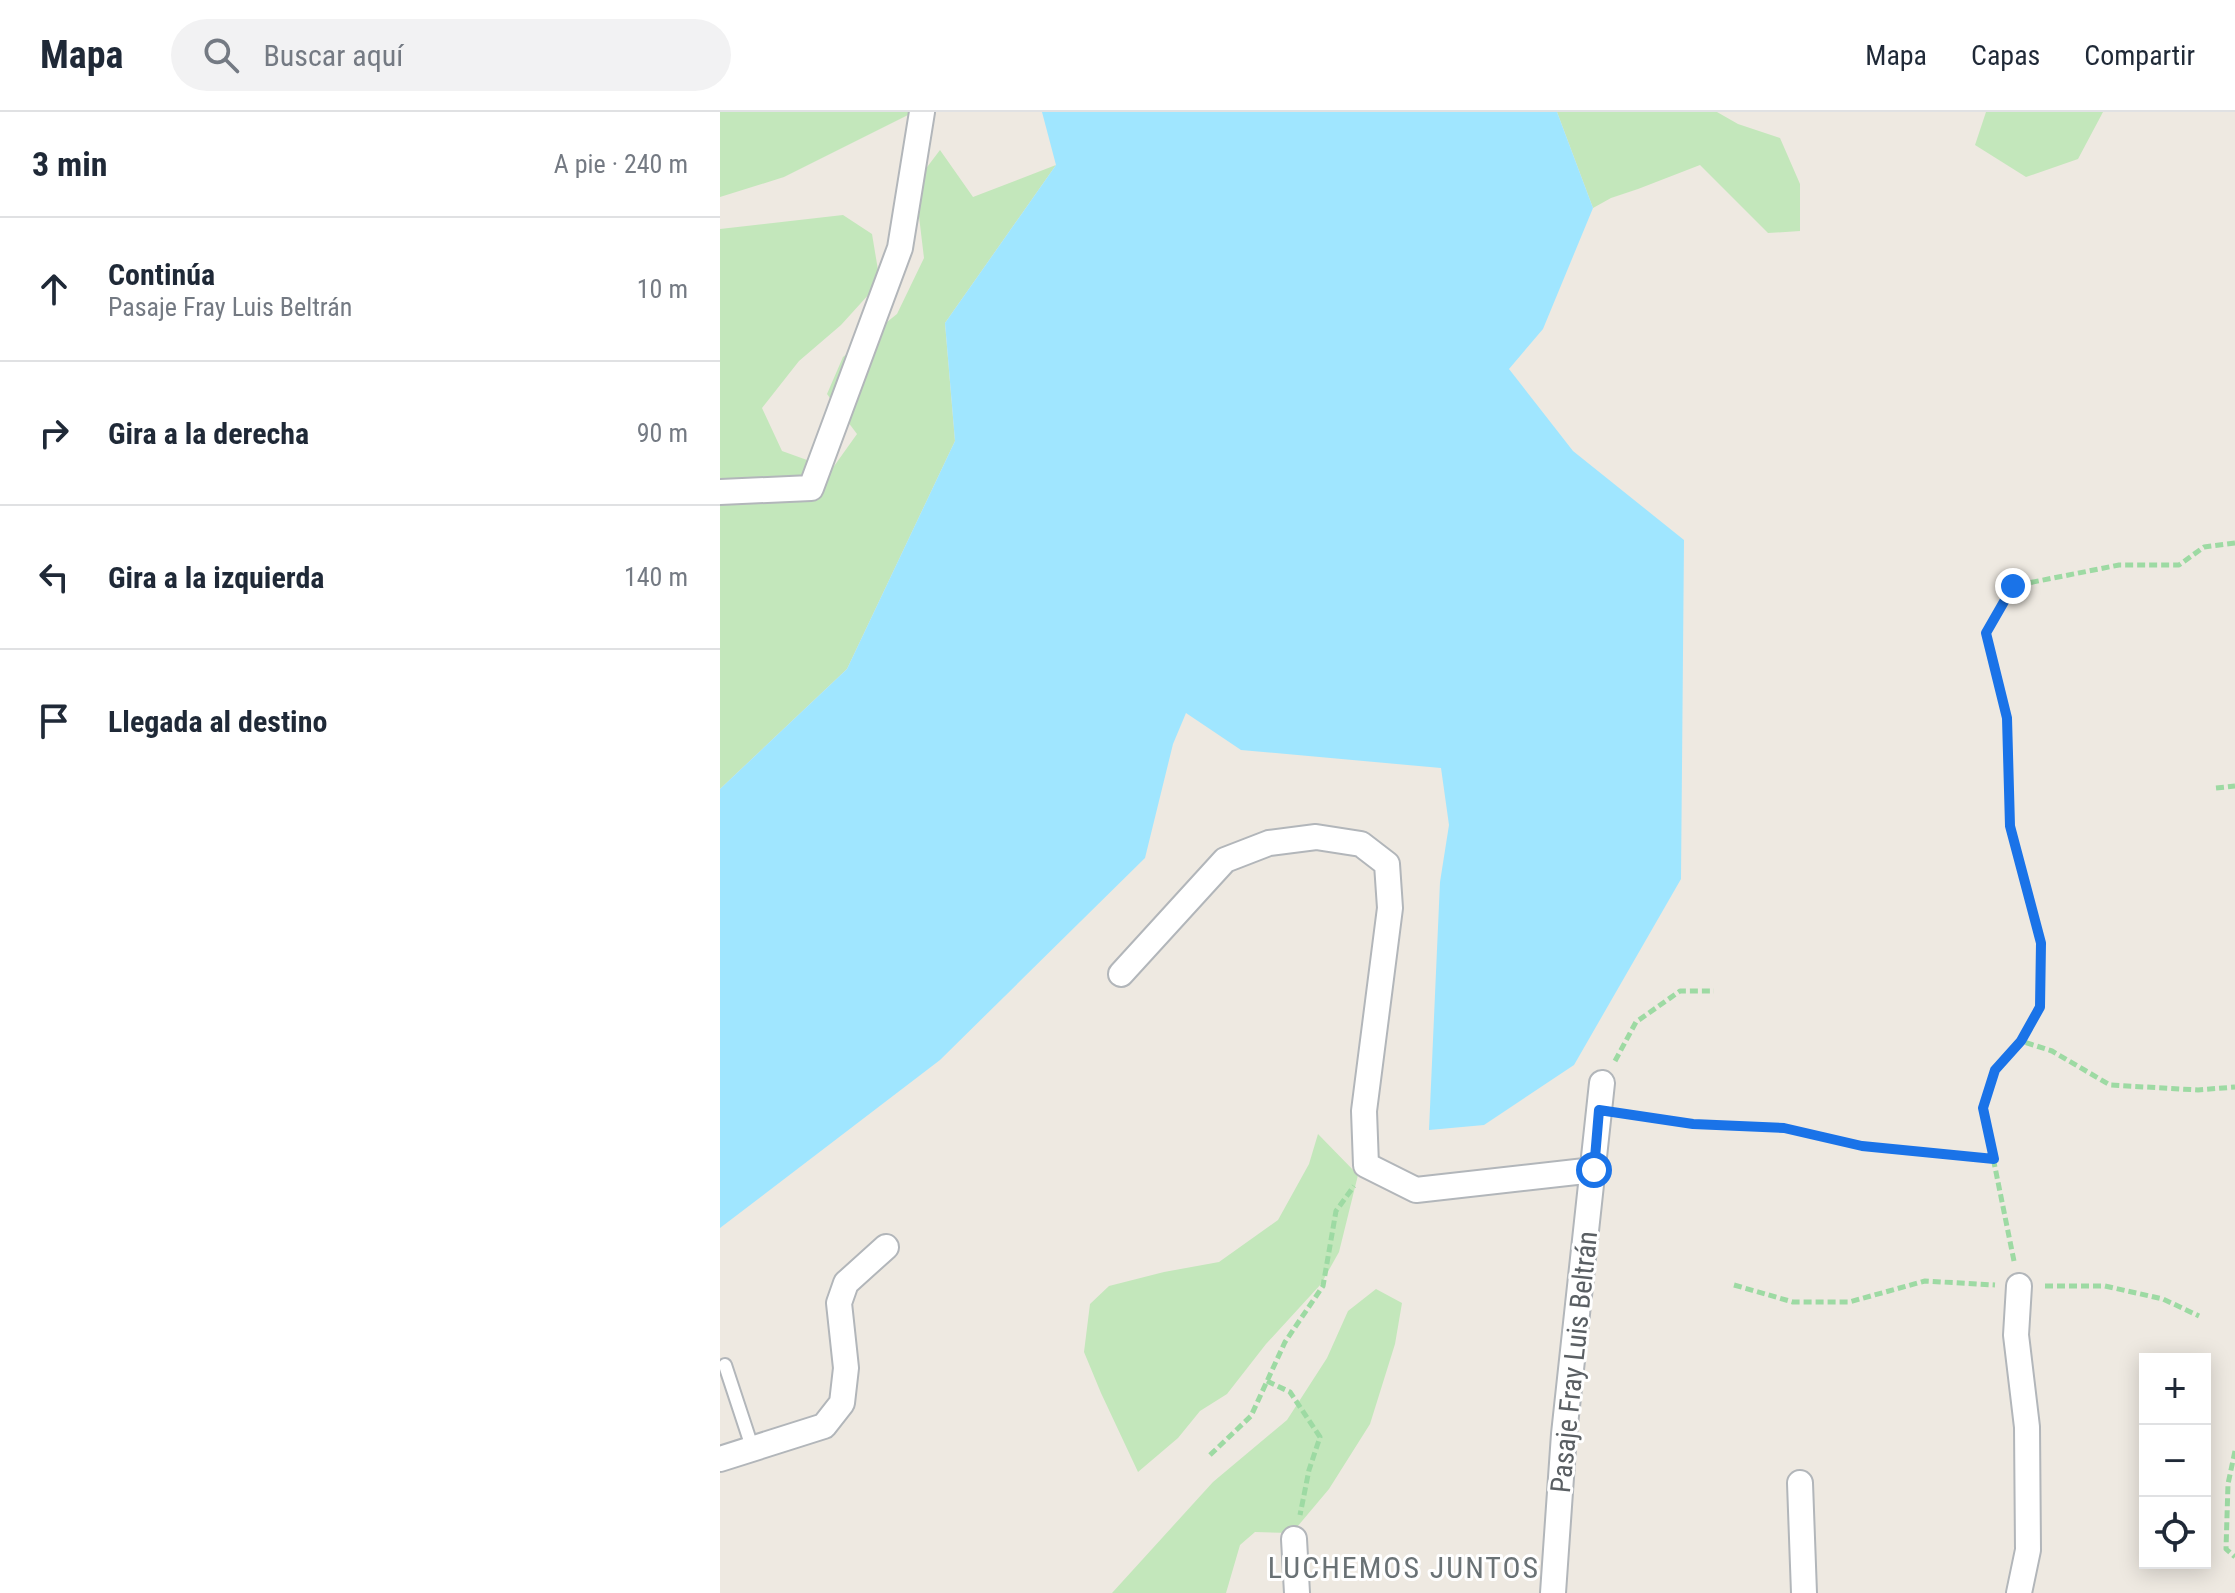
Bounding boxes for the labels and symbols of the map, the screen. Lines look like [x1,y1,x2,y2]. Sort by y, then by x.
route end [1995,568,2031,604]
route start [1576,1152,1612,1188]
street label: Pasaje Fray Luis Beltrán [1544,1229,1604,1495]
district label: LUCHEMOS JUNTOS [1268,1550,1540,1585]

